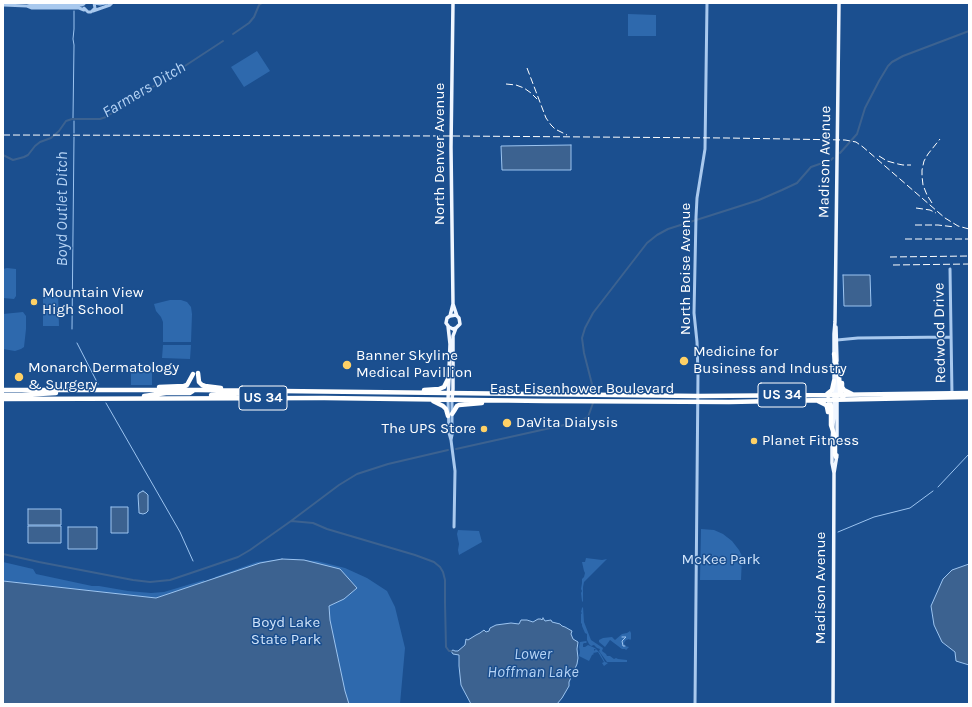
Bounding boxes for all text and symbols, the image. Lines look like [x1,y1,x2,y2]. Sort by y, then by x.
water label: Farmers Ditch [99,58,189,122]
street label: North Denver Avenue [431,83,449,225]
street label: Madison Avenue [815,106,835,218]
water label: Boyd Outlet Ditch [52,152,72,266]
street label: North Boise Avenue [677,203,695,335]
street label: Redwood Drive [930,283,950,383]
place label: Mountain View High School [42,284,143,319]
marker: Mountain View High School [29,297,39,307]
place label: Medicine for Business and Industry [693,343,847,378]
place label: Banner Skyline Medical Pavillion [356,347,472,382]
marker: Medicine for Business and Industry [678,355,690,367]
place label: Monarch Dermatology & Surgery [28,359,179,394]
marker: Banner Skyline Medical Pavillion [341,359,353,371]
marker: Monarch Dermatology & Surgery [13,371,25,383]
street label: East Eisenhower Boulevard [490,380,674,398]
road number: US 34 [758,383,806,407]
road number: US 34 [239,386,287,410]
place label: DaVita Dialysis [516,414,618,432]
marker: DaVita Dialysis [501,417,513,429]
place label: The UPS Store [381,420,476,438]
marker: The UPS Store [479,424,489,434]
place label: Planet Fitness [762,432,859,450]
marker: Planet Fitness [749,436,759,446]
street label: Madison Avenue [812,532,830,644]
park label: McKee Park [682,551,760,569]
park label: Boyd Lake State Park [251,614,321,649]
water label: Lower Hoffman Lake [487,644,579,682]

